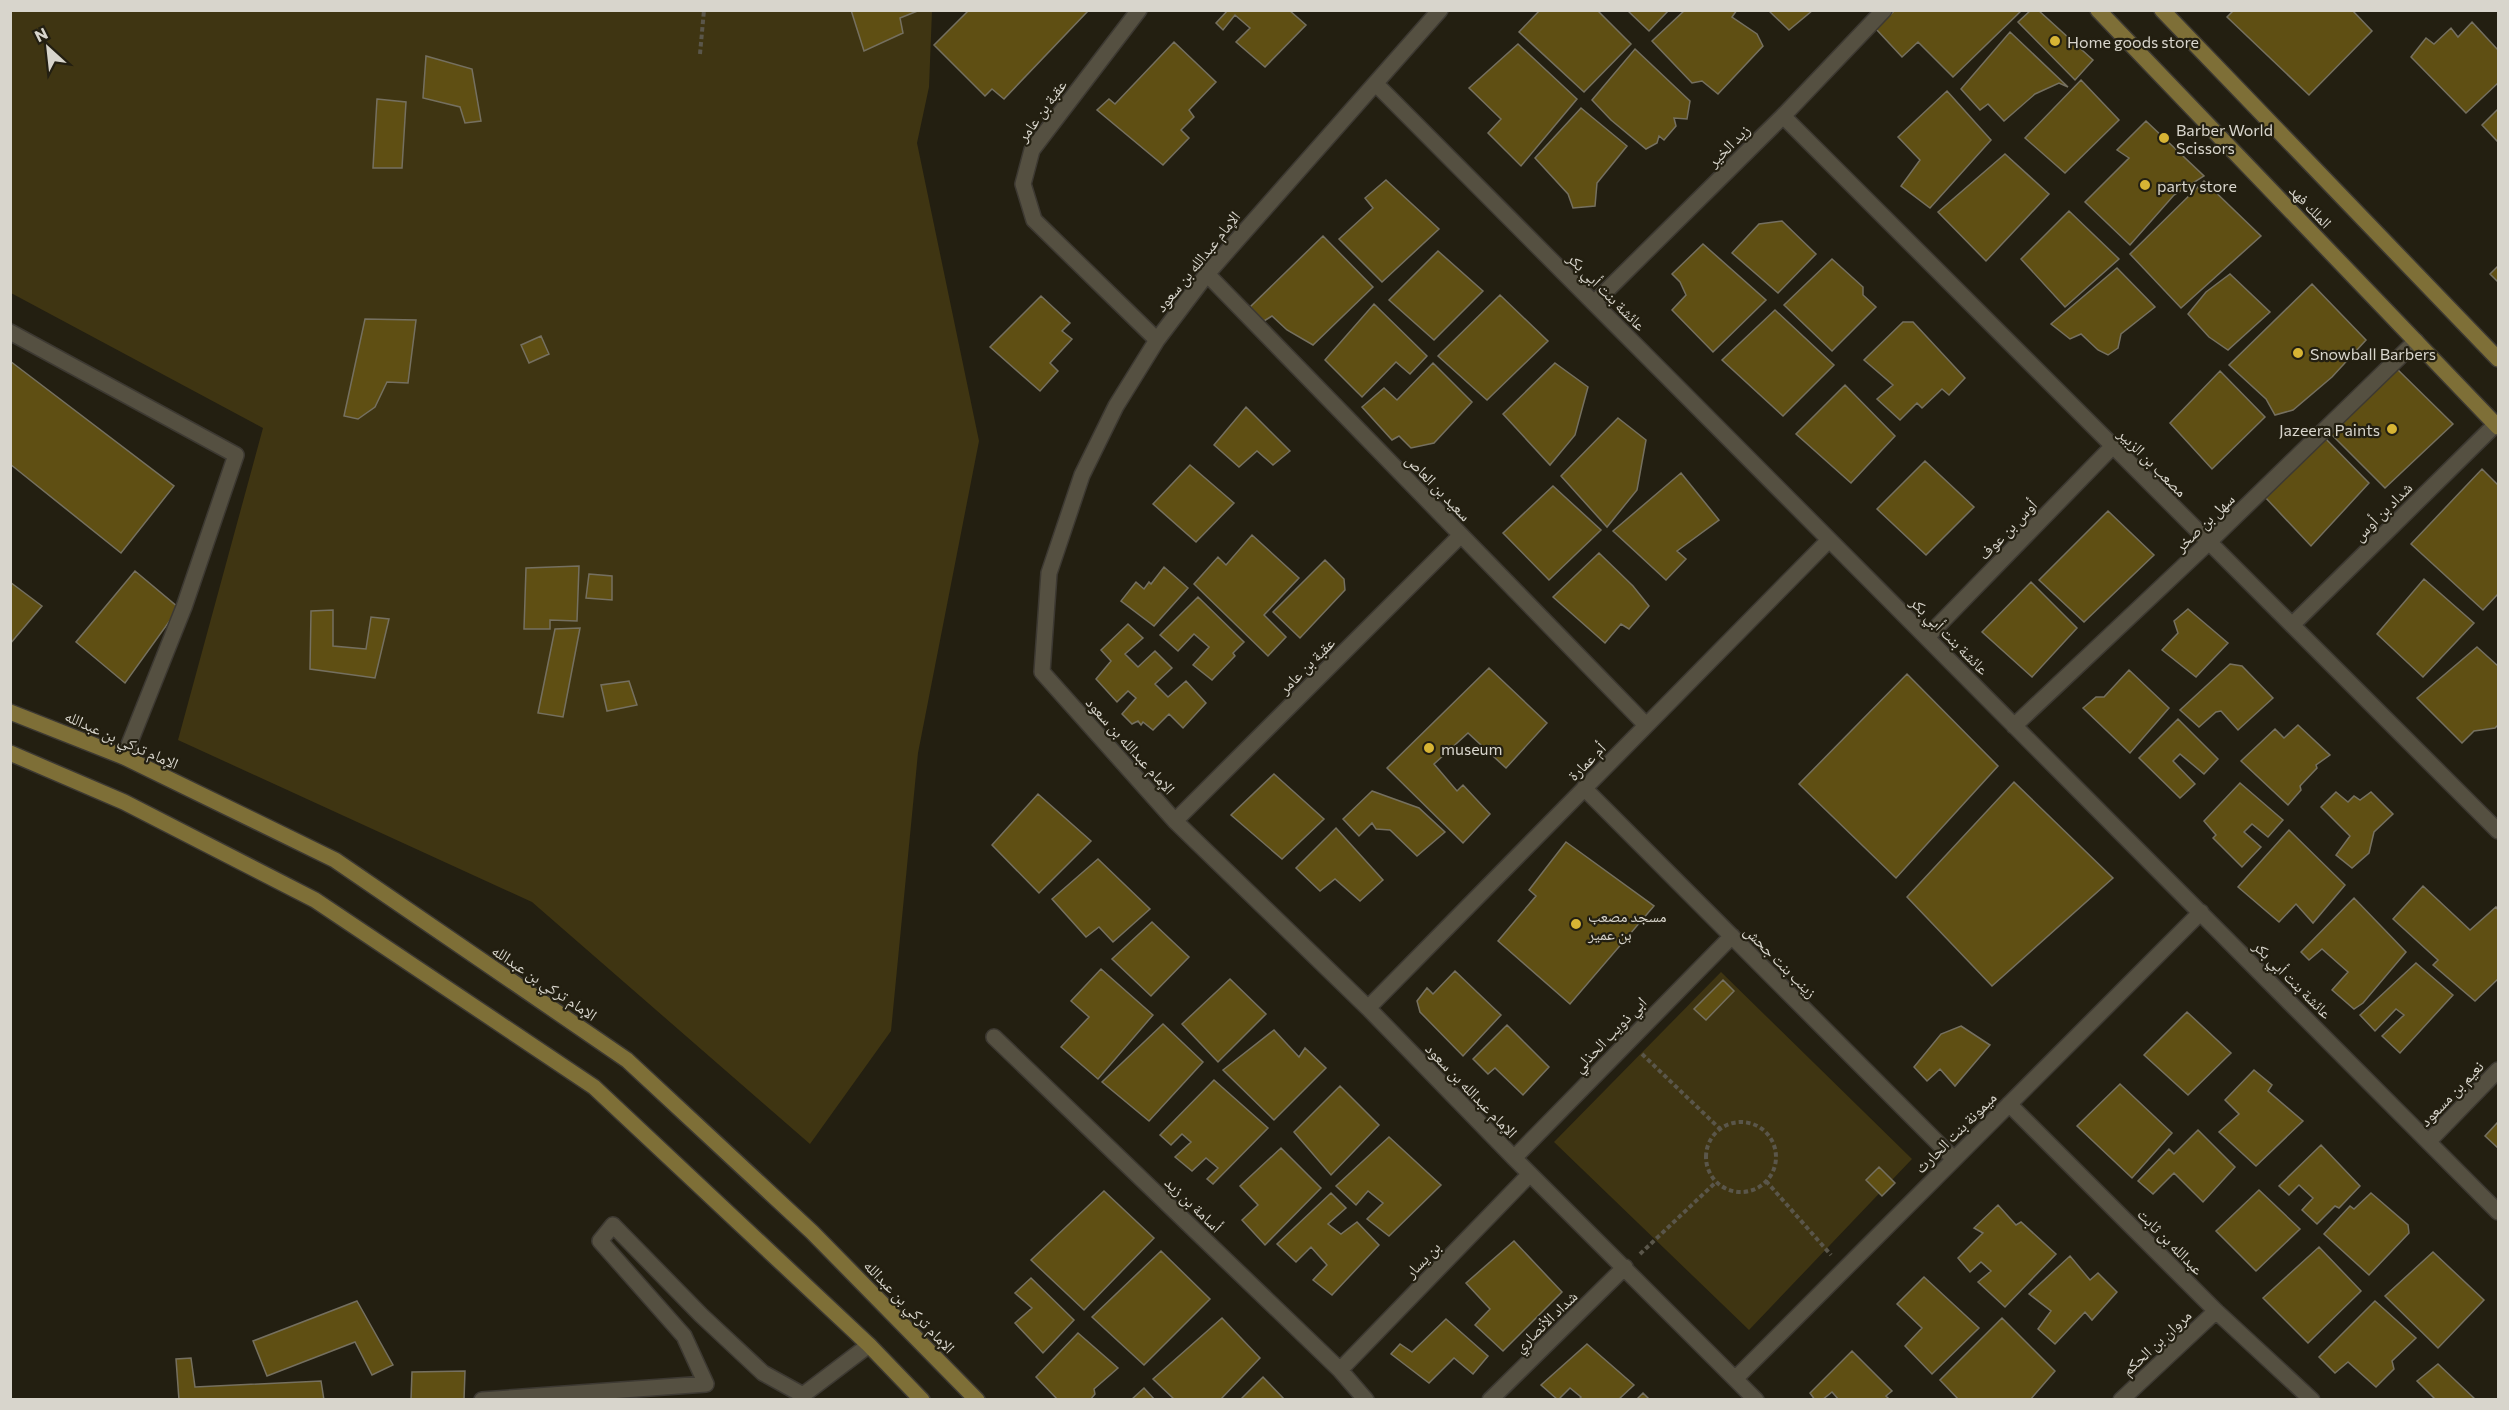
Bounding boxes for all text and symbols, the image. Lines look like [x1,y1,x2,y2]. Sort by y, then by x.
north arrow [18,18,78,78]
text: N [31,23,51,45]
place label: Home goods store [2067,32,2199,51]
marker: Home goods store [2048,34,2062,48]
street label: عقبة بن عامر [1012,75,1071,147]
street label: زيد الخير [1702,120,1754,172]
place label: Barber World Scissors [2176,120,2273,157]
marker: Barber World Scissors [2157,131,2171,145]
place label: party store [2157,176,2237,195]
marker: party store [2138,178,2152,192]
street label: الملك فهد [2285,180,2336,232]
street label: الإمام عبدالله بن سعود [1151,207,1245,316]
street label: عائشة بنت أبي بكر [1560,247,1650,337]
place label: Snowball Barbers [2310,344,2436,363]
marker: Snowball Barbers [2291,346,2305,360]
place label: Jazeera Paints [2279,420,2380,439]
marker: Jazeera Paints [2385,422,2399,436]
street label: مصعب بن الزبير [2112,423,2191,502]
street label: سعيد بن العاص [1401,450,1476,526]
street label: شداد بن أوس [2348,477,2417,546]
street label: سهل بن صخر [2169,489,2239,557]
street label: أوس بن عوف [1974,495,2042,565]
street label: عائشة بنت أبي بكر [1903,591,1993,681]
street label: عقبة بن عامر [1273,633,1340,699]
street label: الإمام عبدالله بن سعود [1081,693,1180,799]
street label: الإمام تركي بن عبدالله [61,705,182,776]
street label: أم عمارة [1563,738,1610,785]
place label: museum [1441,739,1503,758]
marker: museum [1422,741,1436,755]
place label: مسجد مصعب بن عمير [1587,906,1667,945]
marker: مسجد مصعب بن عمير [1569,917,1583,931]
street label: زينب بنت جحش [1739,921,1821,1003]
street label: عائشة بنت أبي بكر [2246,935,2336,1025]
street label: الإمام تركي بن عبدالله [487,940,601,1027]
street label: ابي ذويب الحذلي [1568,992,1653,1079]
street label: الإمام عبدالله بن سعود [1421,1039,1522,1143]
street label: نعيم بن مسعود [2415,1056,2488,1131]
street label: ميمونة بنت الحارث [1910,1087,2000,1177]
street label: أسامة بن زيد [1160,1172,1227,1237]
street label: عبدالله بن ثابت [2133,1204,2208,1279]
street label: بن يسار [1399,1237,1445,1283]
street label: الإمام تركي بن عبدالله [858,1255,959,1359]
street label: شداد الأنصاري [1509,1286,1583,1359]
street label: مروان بن الحكم [2117,1305,2196,1380]

